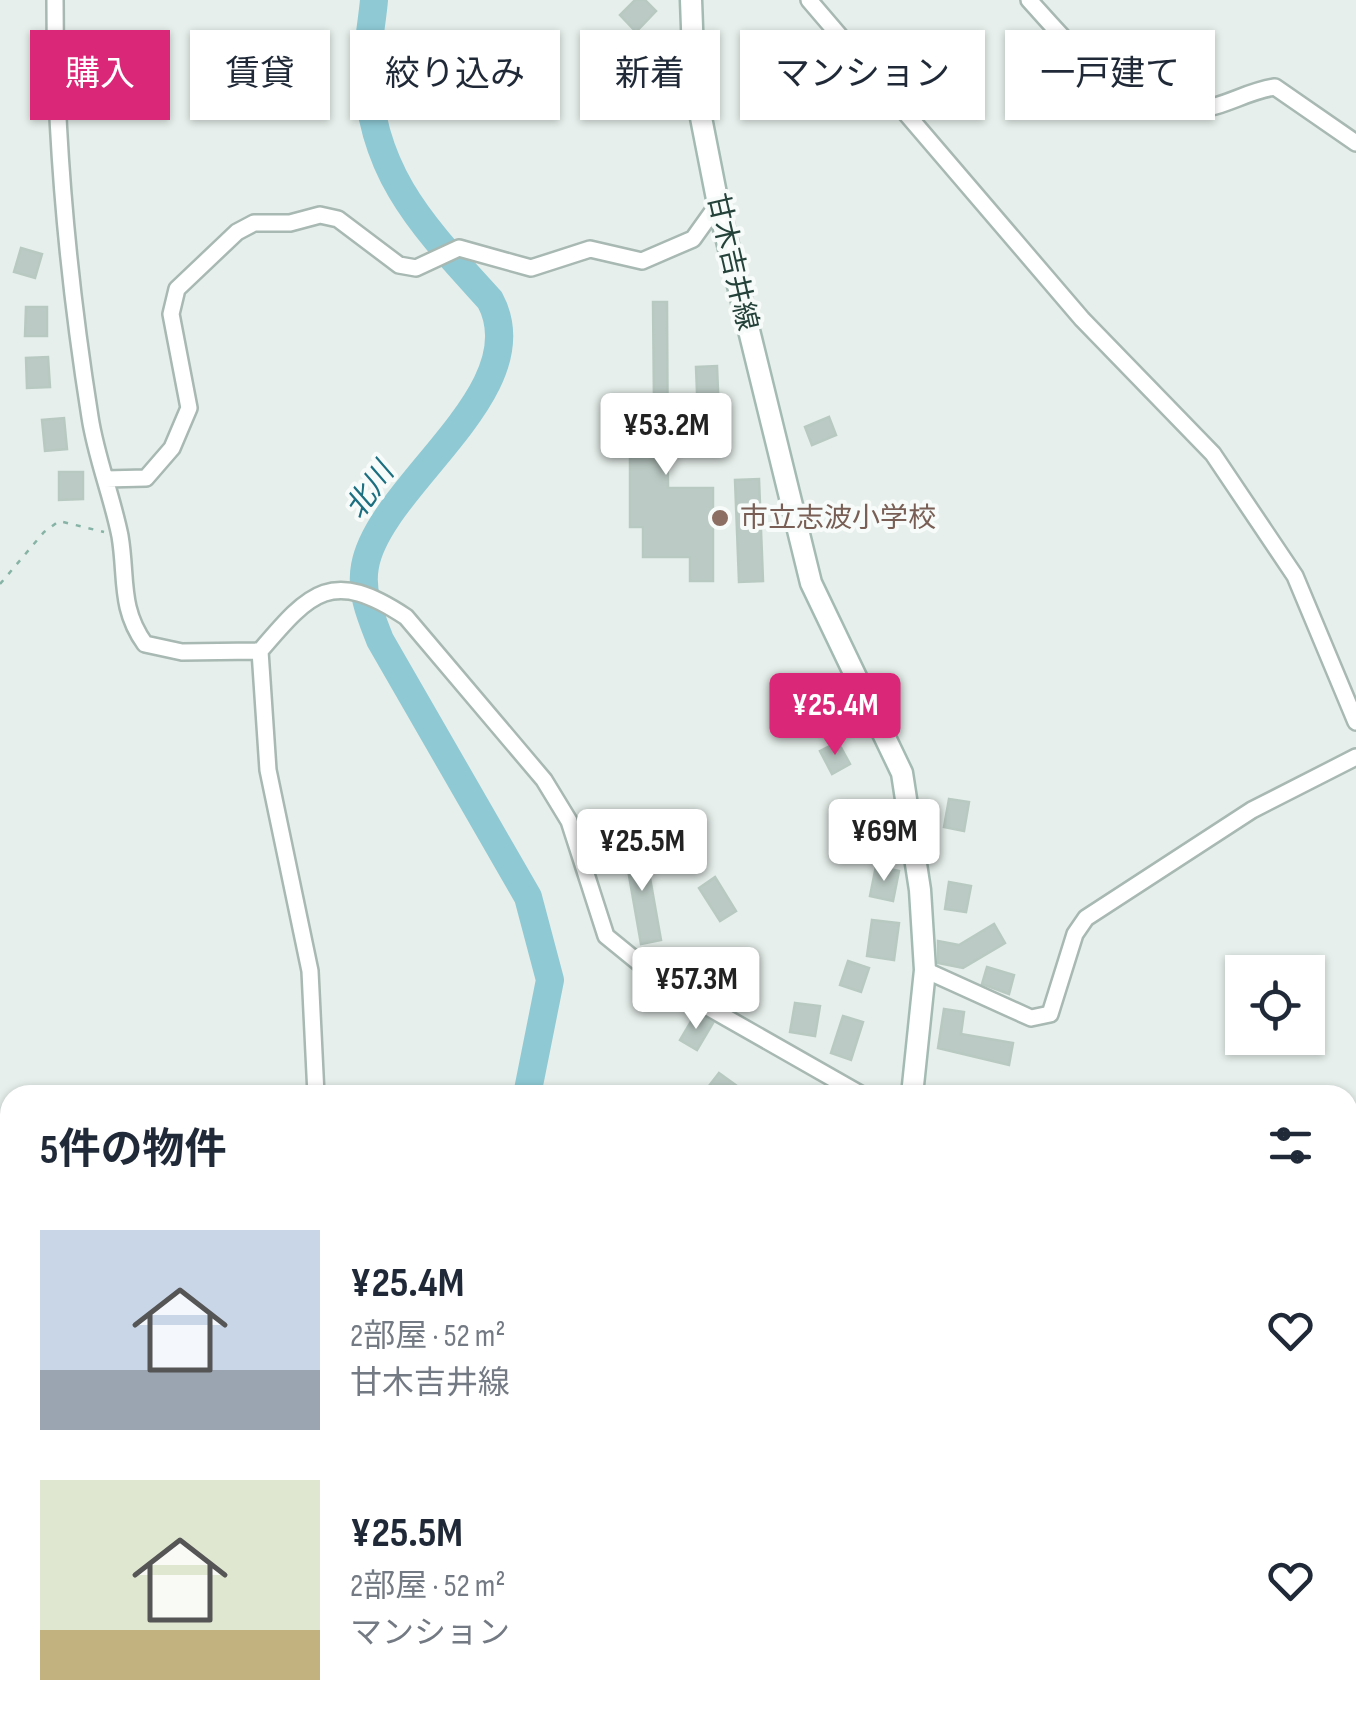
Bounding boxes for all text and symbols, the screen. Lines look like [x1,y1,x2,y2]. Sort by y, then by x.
chip: 購入 [30,30,170,120]
chip: 賃貸 [190,30,330,120]
chip: 絞り込み [350,30,560,120]
chip: 新着 [580,30,720,120]
chip: マンション [740,30,985,120]
chip: 一戸建て [1005,30,1215,120]
street label: 甘木吉井線 [700,190,764,334]
pin: ¥53.2M [585,393,747,478]
text: ¥53.2M [623,406,709,445]
water label: 北川 [338,454,404,526]
place label: 市立志波小学校 [740,502,936,535]
marker: 市立志波小学校 [709,507,731,529]
pin: ¥25.4M [754,673,916,758]
text: ¥25.4M [792,686,879,725]
pin: ¥69M [825,799,943,884]
pin: ¥25.5M [561,809,723,894]
text: ¥69M [851,812,917,851]
text: ¥25.5M [599,822,685,861]
pin: ¥57.3M [615,947,777,1032]
map controls [1225,955,1325,1055]
button: locate [1225,955,1325,1055]
text: ¥57.3M [654,960,738,999]
icon: filters [1263,1118,1318,1173]
text: 5件の物件 [40,1125,226,1176]
text: ¥25.4M [350,1258,464,1309]
icon: home [120,1270,240,1390]
icon: heart [1263,1303,1318,1358]
text: 2部屋 · 52 m² [350,1317,505,1356]
text: 甘木吉井線 [350,1364,510,1403]
text: ¥25.5M [350,1508,463,1559]
icon: home [120,1520,240,1640]
icon: heart [1263,1553,1318,1608]
text: 2部屋 · 52 m² [350,1567,505,1606]
text: マンション [350,1614,510,1653]

